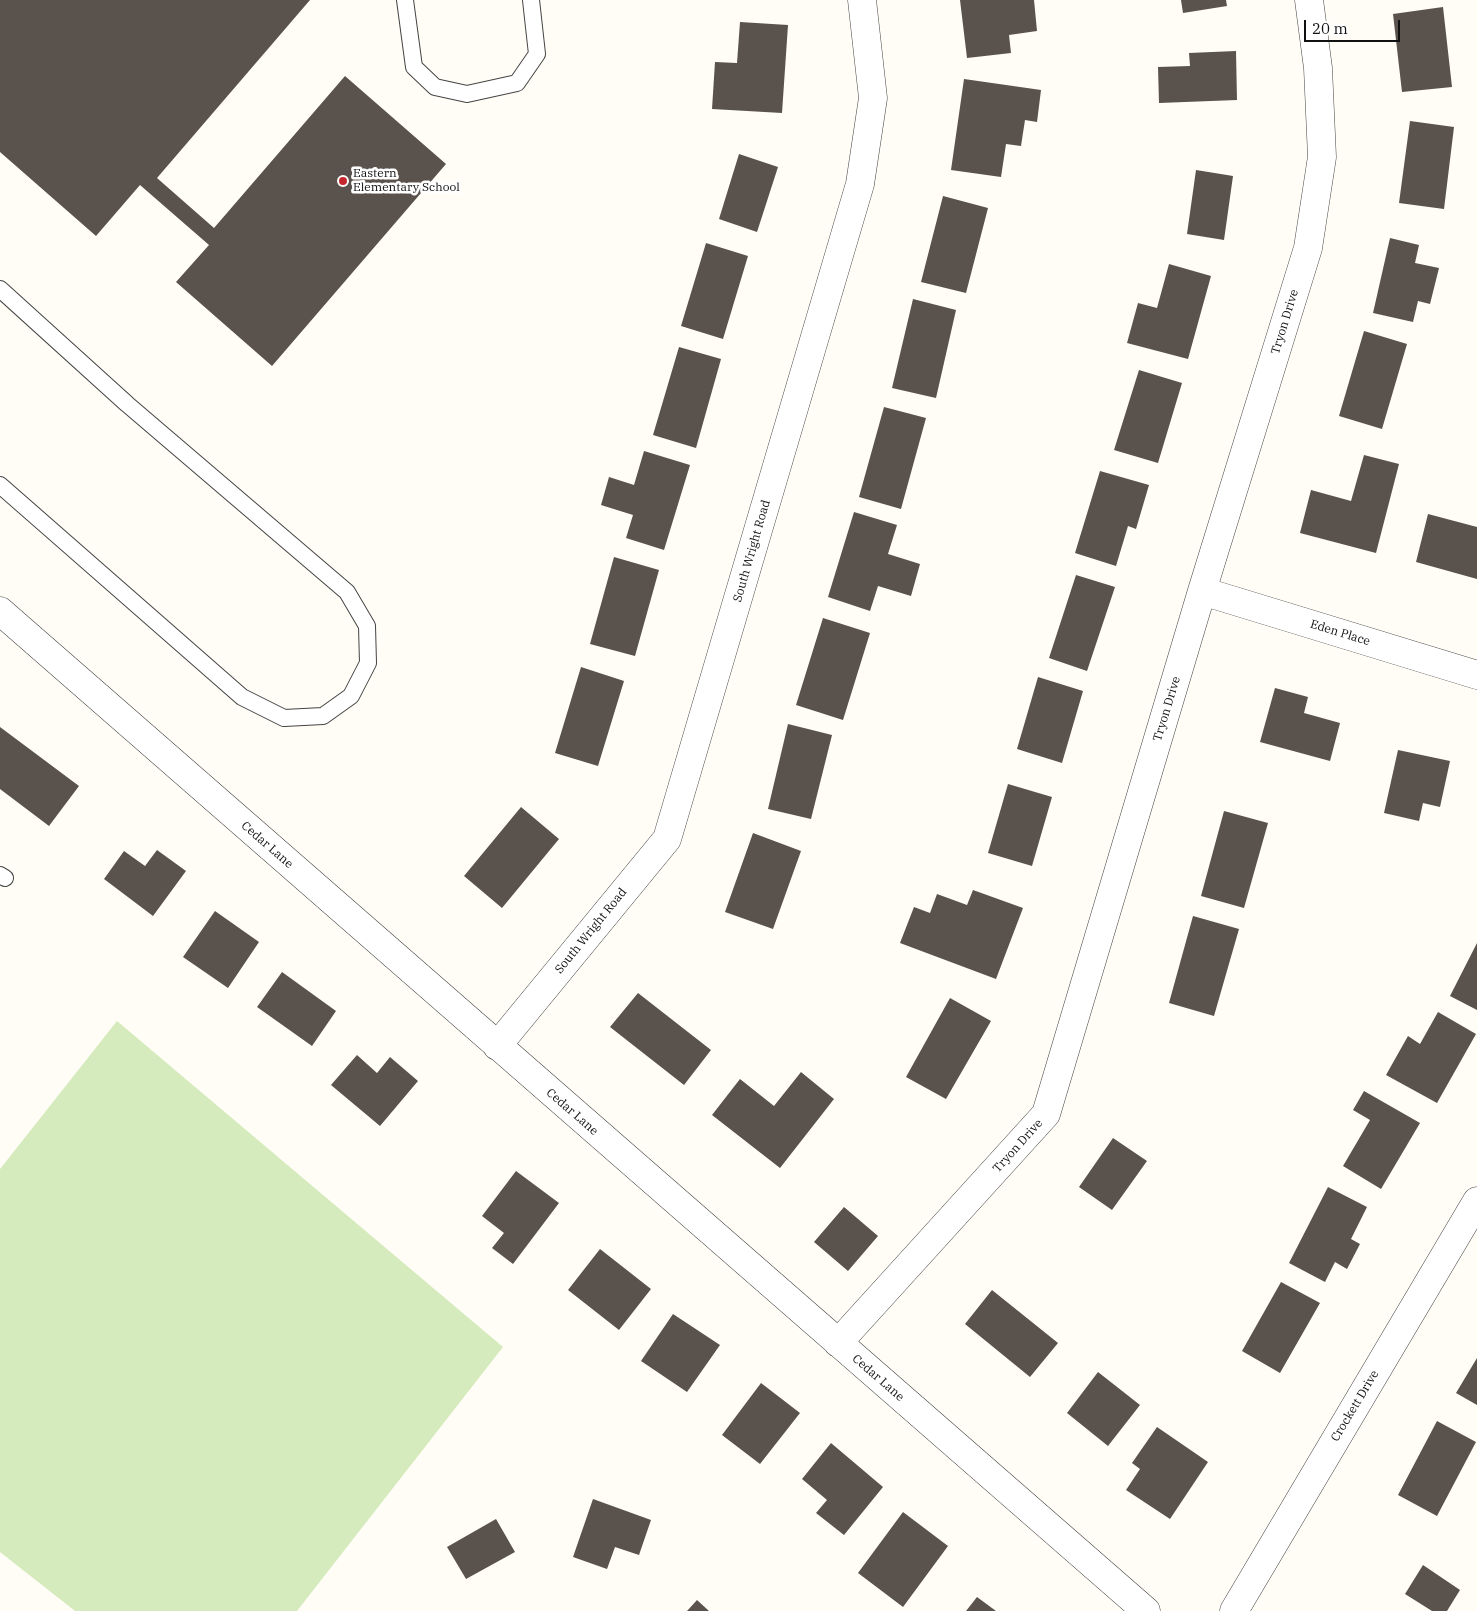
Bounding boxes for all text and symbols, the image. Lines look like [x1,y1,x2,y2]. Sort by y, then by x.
scale bar [1307,10,1403,42]
text: 20 m [1312,19,1348,38]
place label: Eastern Elementary School [353,167,460,195]
marker: Eastern Elementary School [337,175,349,187]
street label: Tryon Drive [1268,288,1302,356]
street label: South Wright Road [731,498,773,604]
street label: Eden Place [1308,617,1372,649]
street label: Tryon Drive [1150,675,1184,743]
street label: Cedar Lane [238,819,296,871]
street label: South Wright Road [552,885,630,977]
street label: Cedar Lane [543,1086,601,1138]
street label: Tryon Drive [990,1116,1046,1176]
street label: Cedar Lane [849,1352,907,1404]
street label: Crockett Drive [1328,1368,1382,1444]

